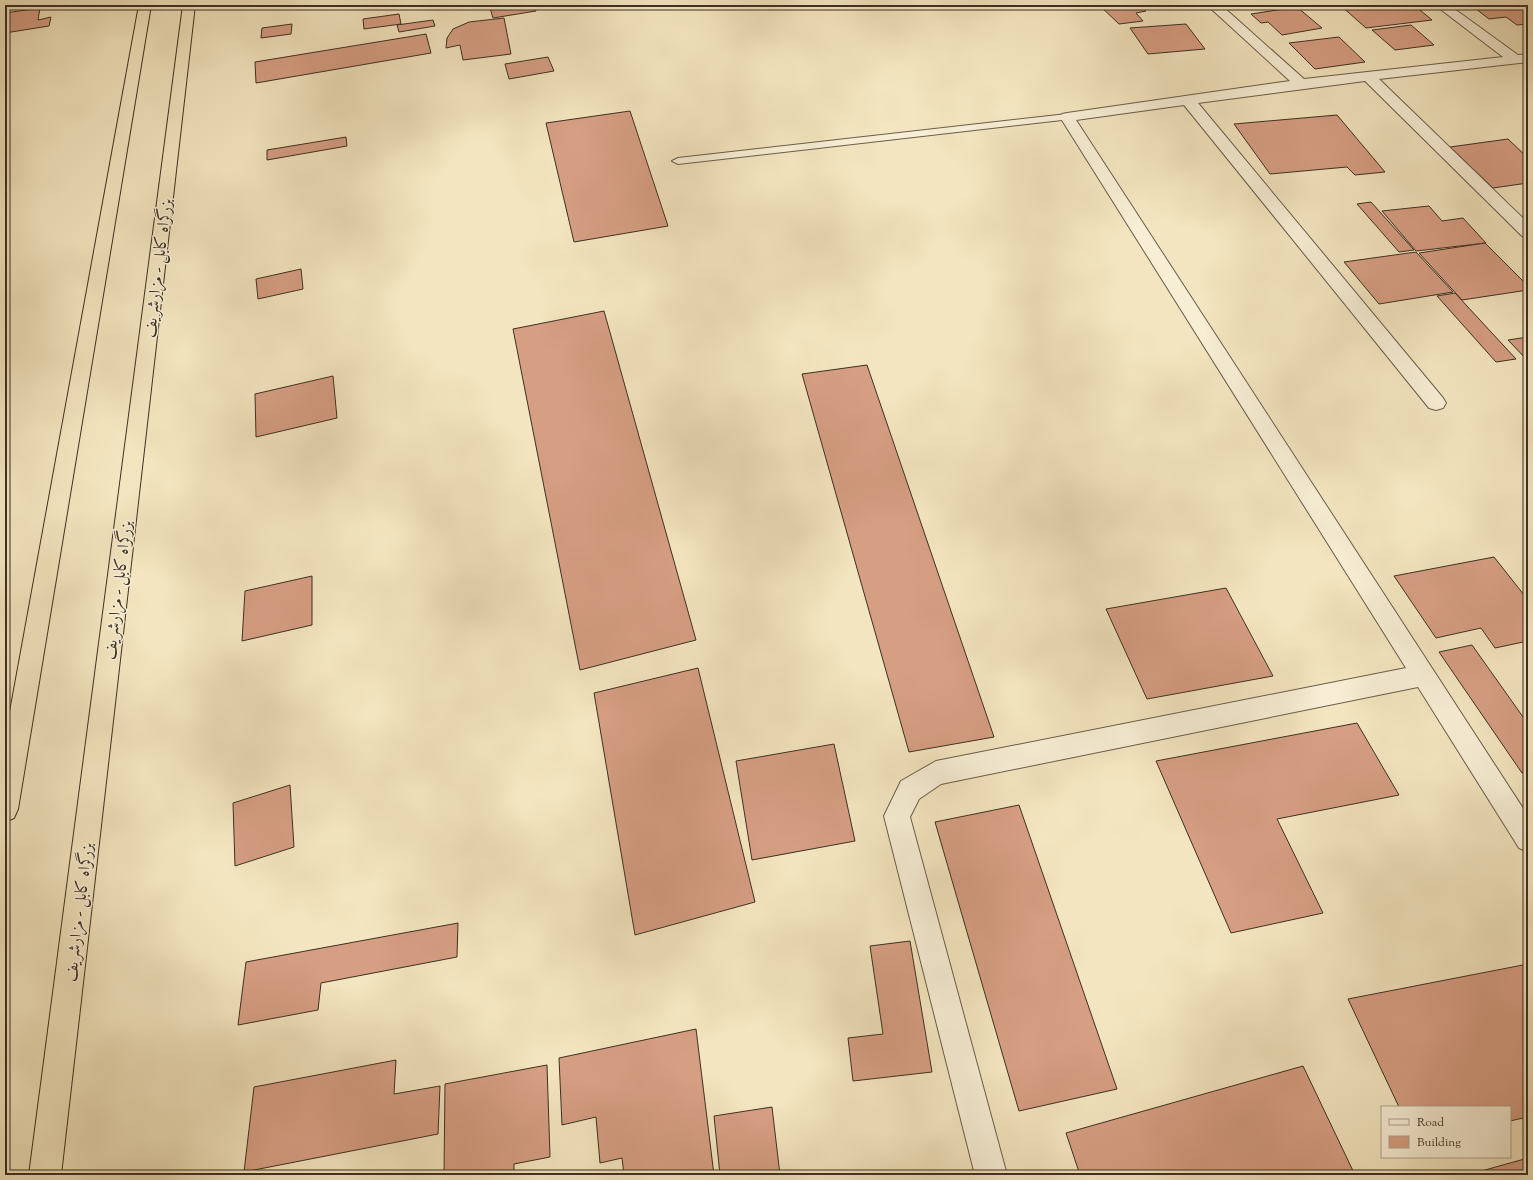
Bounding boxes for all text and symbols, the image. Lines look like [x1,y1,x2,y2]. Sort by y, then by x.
street label: بزرگراه کابل - مزارشریف [138,197,179,339]
street label: بزرگراه کابل - مزارشریف [98,519,139,661]
street label: بزرگراه کابل - مزارشریف [59,841,100,983]
legend [1381,1106,1511,1158]
text: Road [1417,1114,1444,1132]
text: Building [1417,1134,1461,1152]

